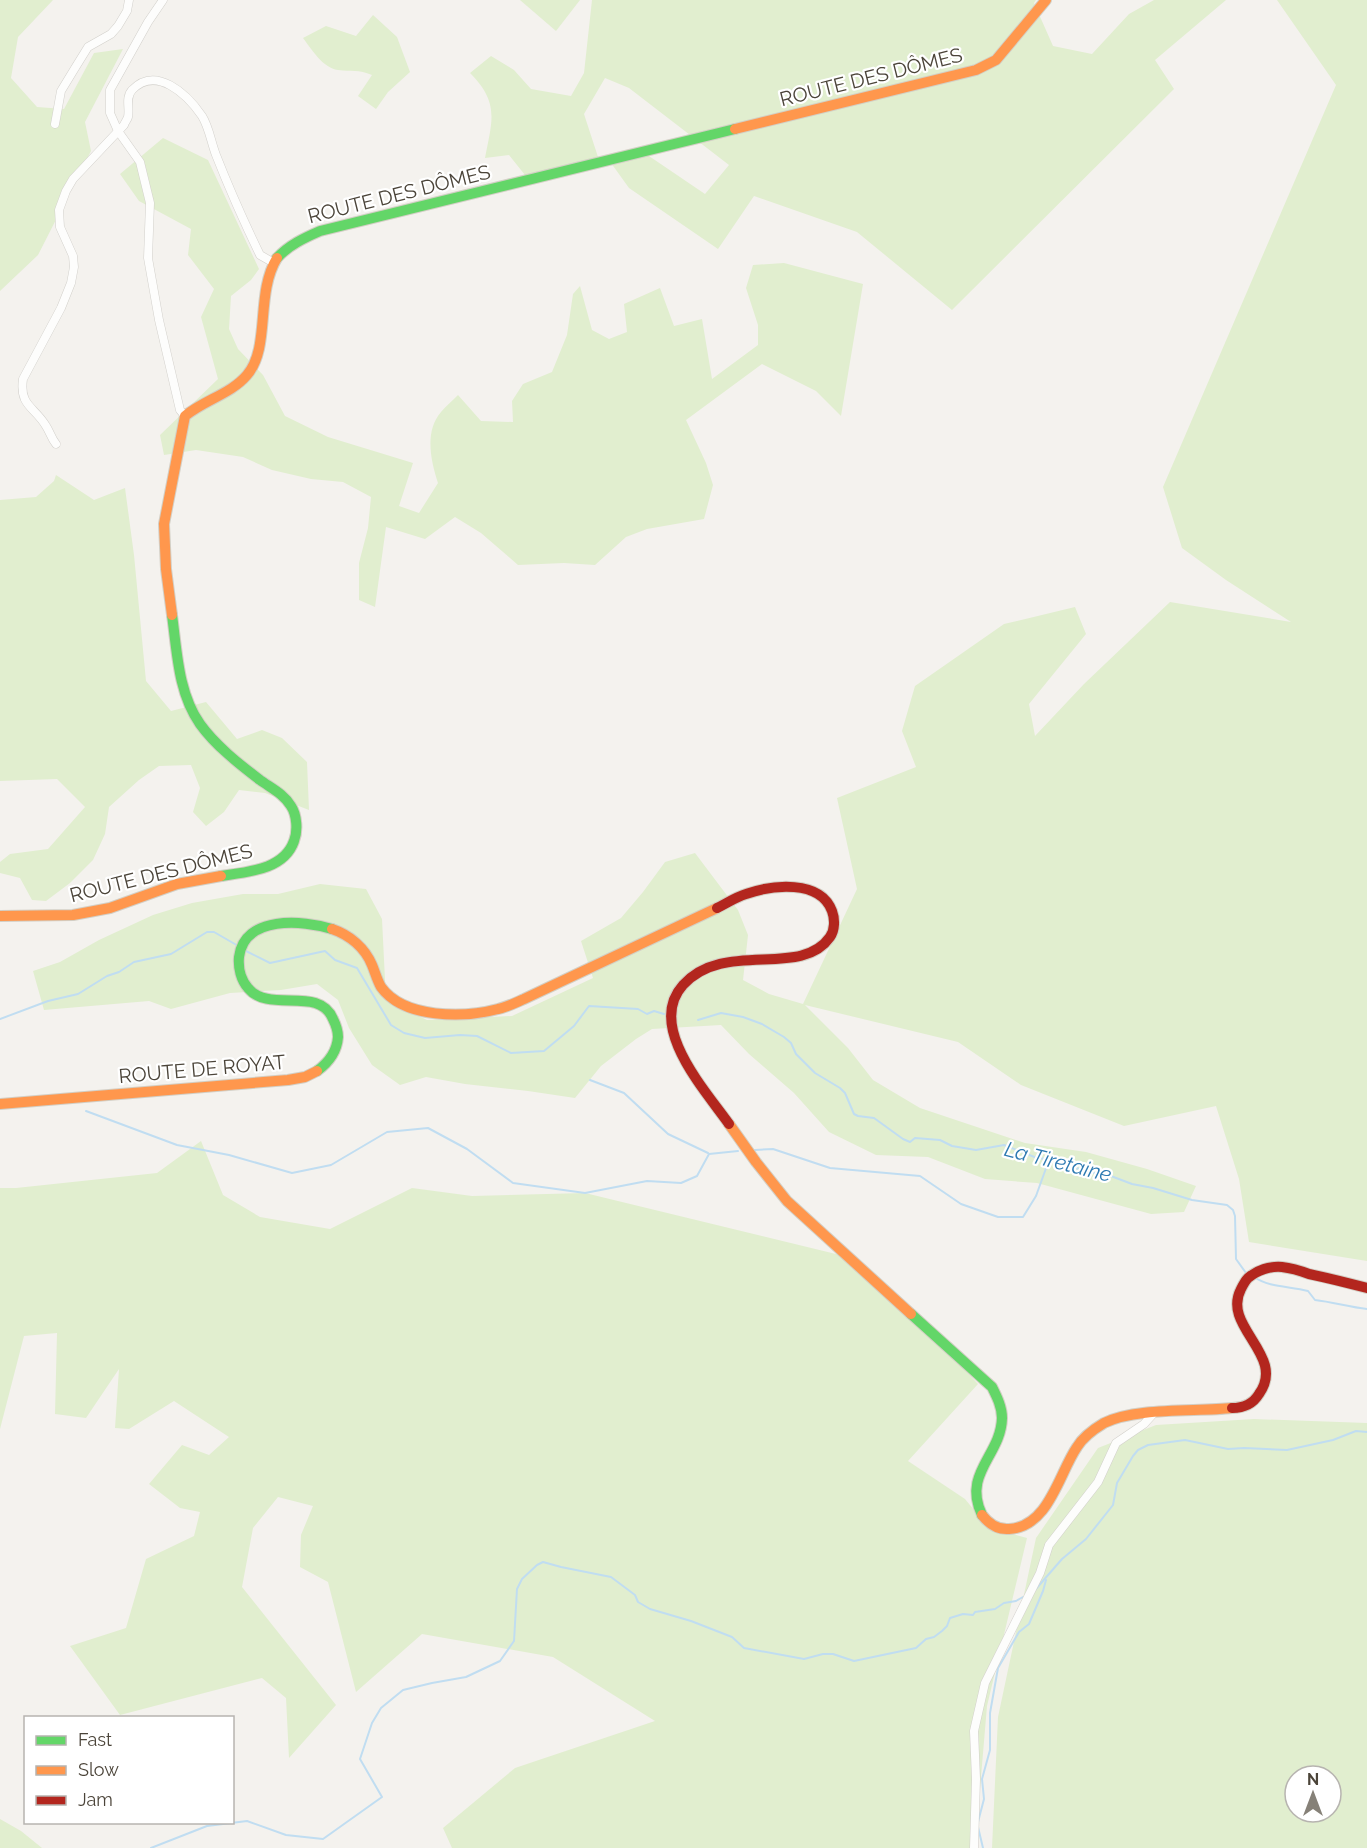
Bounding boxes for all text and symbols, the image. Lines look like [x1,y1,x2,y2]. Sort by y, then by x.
street label: ROUTE DES DÔMES [777,43,965,111]
street label: ROUTE DES DÔMES [305,160,493,228]
street label: ROUTE DES DÔMES [67,839,255,907]
street label: ROUTE DE ROYAT [118,1050,286,1088]
water label: La Tiretaine [1002,1136,1114,1187]
legend [24,1716,234,1824]
text: Fast [78,1729,112,1750]
text: Slow [78,1759,119,1780]
north arrow [1283,1764,1343,1824]
text: N [1307,1770,1319,1789]
text: Jam [78,1789,113,1810]

